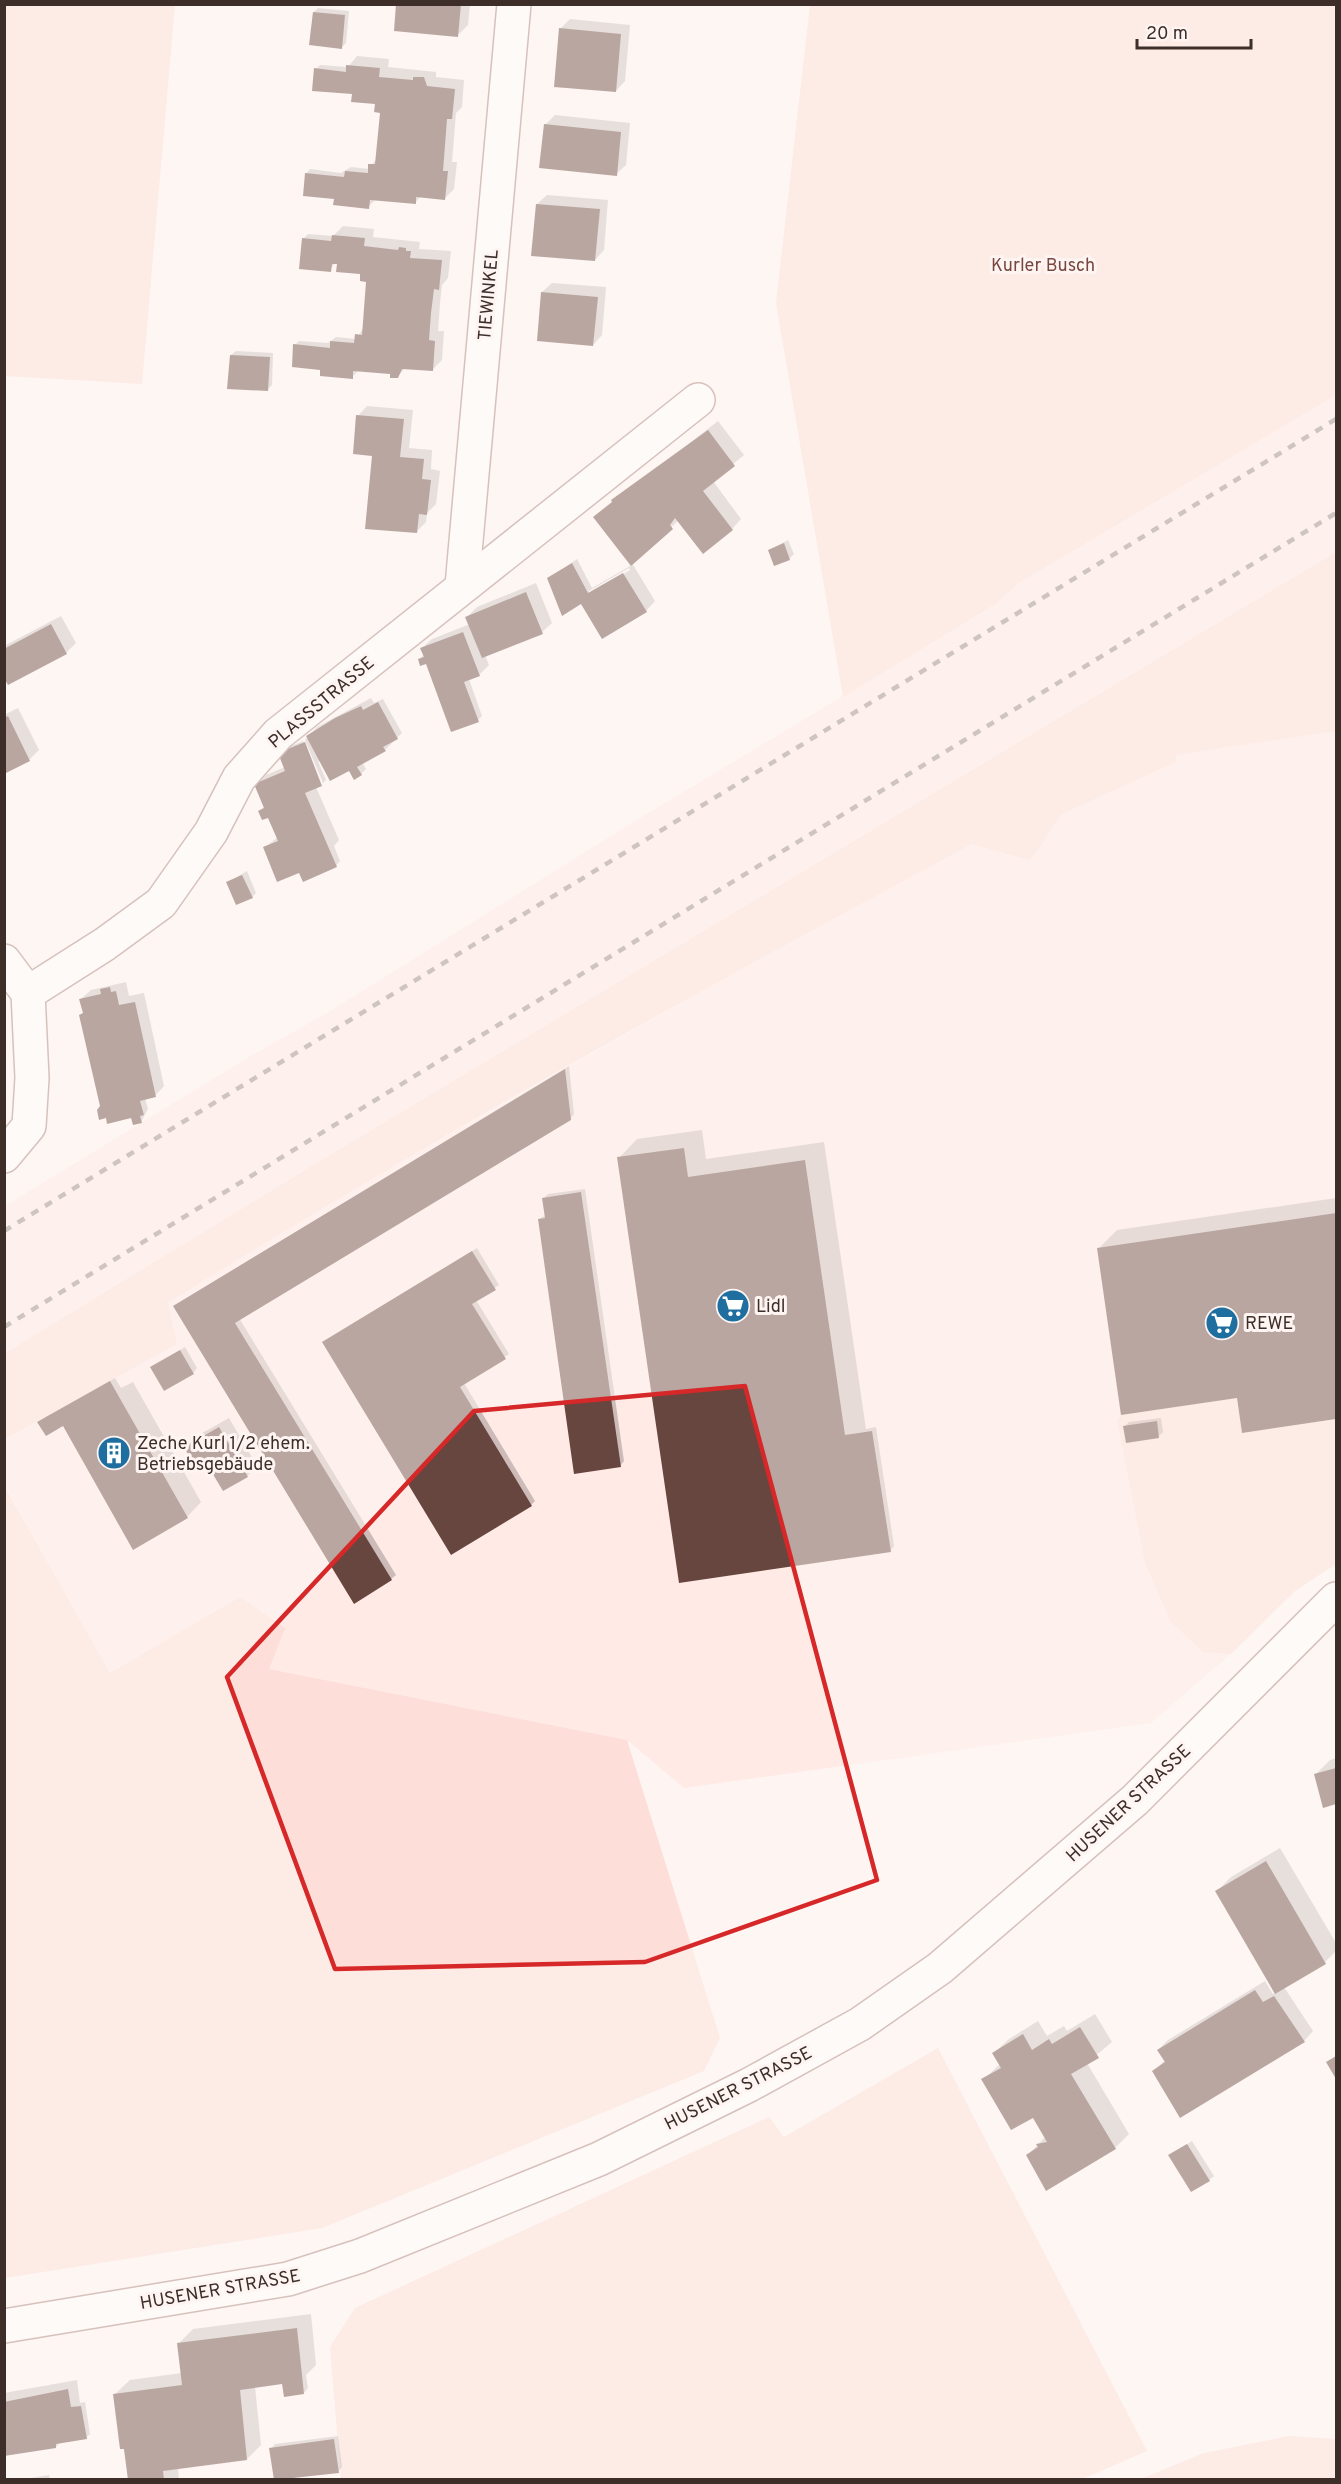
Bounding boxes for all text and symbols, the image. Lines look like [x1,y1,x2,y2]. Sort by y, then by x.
scale bar [1137,12,1251,50]
text: 20 m [1146,23,1188,46]
street label: TIEWINKEL [474,249,505,342]
park label: Kurler Busch [991,255,1095,278]
street label: PLASSSTRASSE [264,652,380,754]
supermarket icon: Lidl [715,1288,751,1324]
place label: Lidl [756,1296,785,1319]
supermarket icon: REWE [1204,1305,1240,1341]
place label: REWE [1245,1313,1293,1336]
place label: Zeche Kurl 1/2 ehem. Betriebsgebäude [137,1433,310,1477]
building icon: Zeche Kurl 1/2 ehem. Betriebsgebäude [96,1435,132,1471]
street label: HUSENER STRASSE [1062,1740,1196,1868]
street label: HUSENER STRASSE [661,2042,816,2136]
street label: HUSENER STRASSE [138,2265,302,2316]

